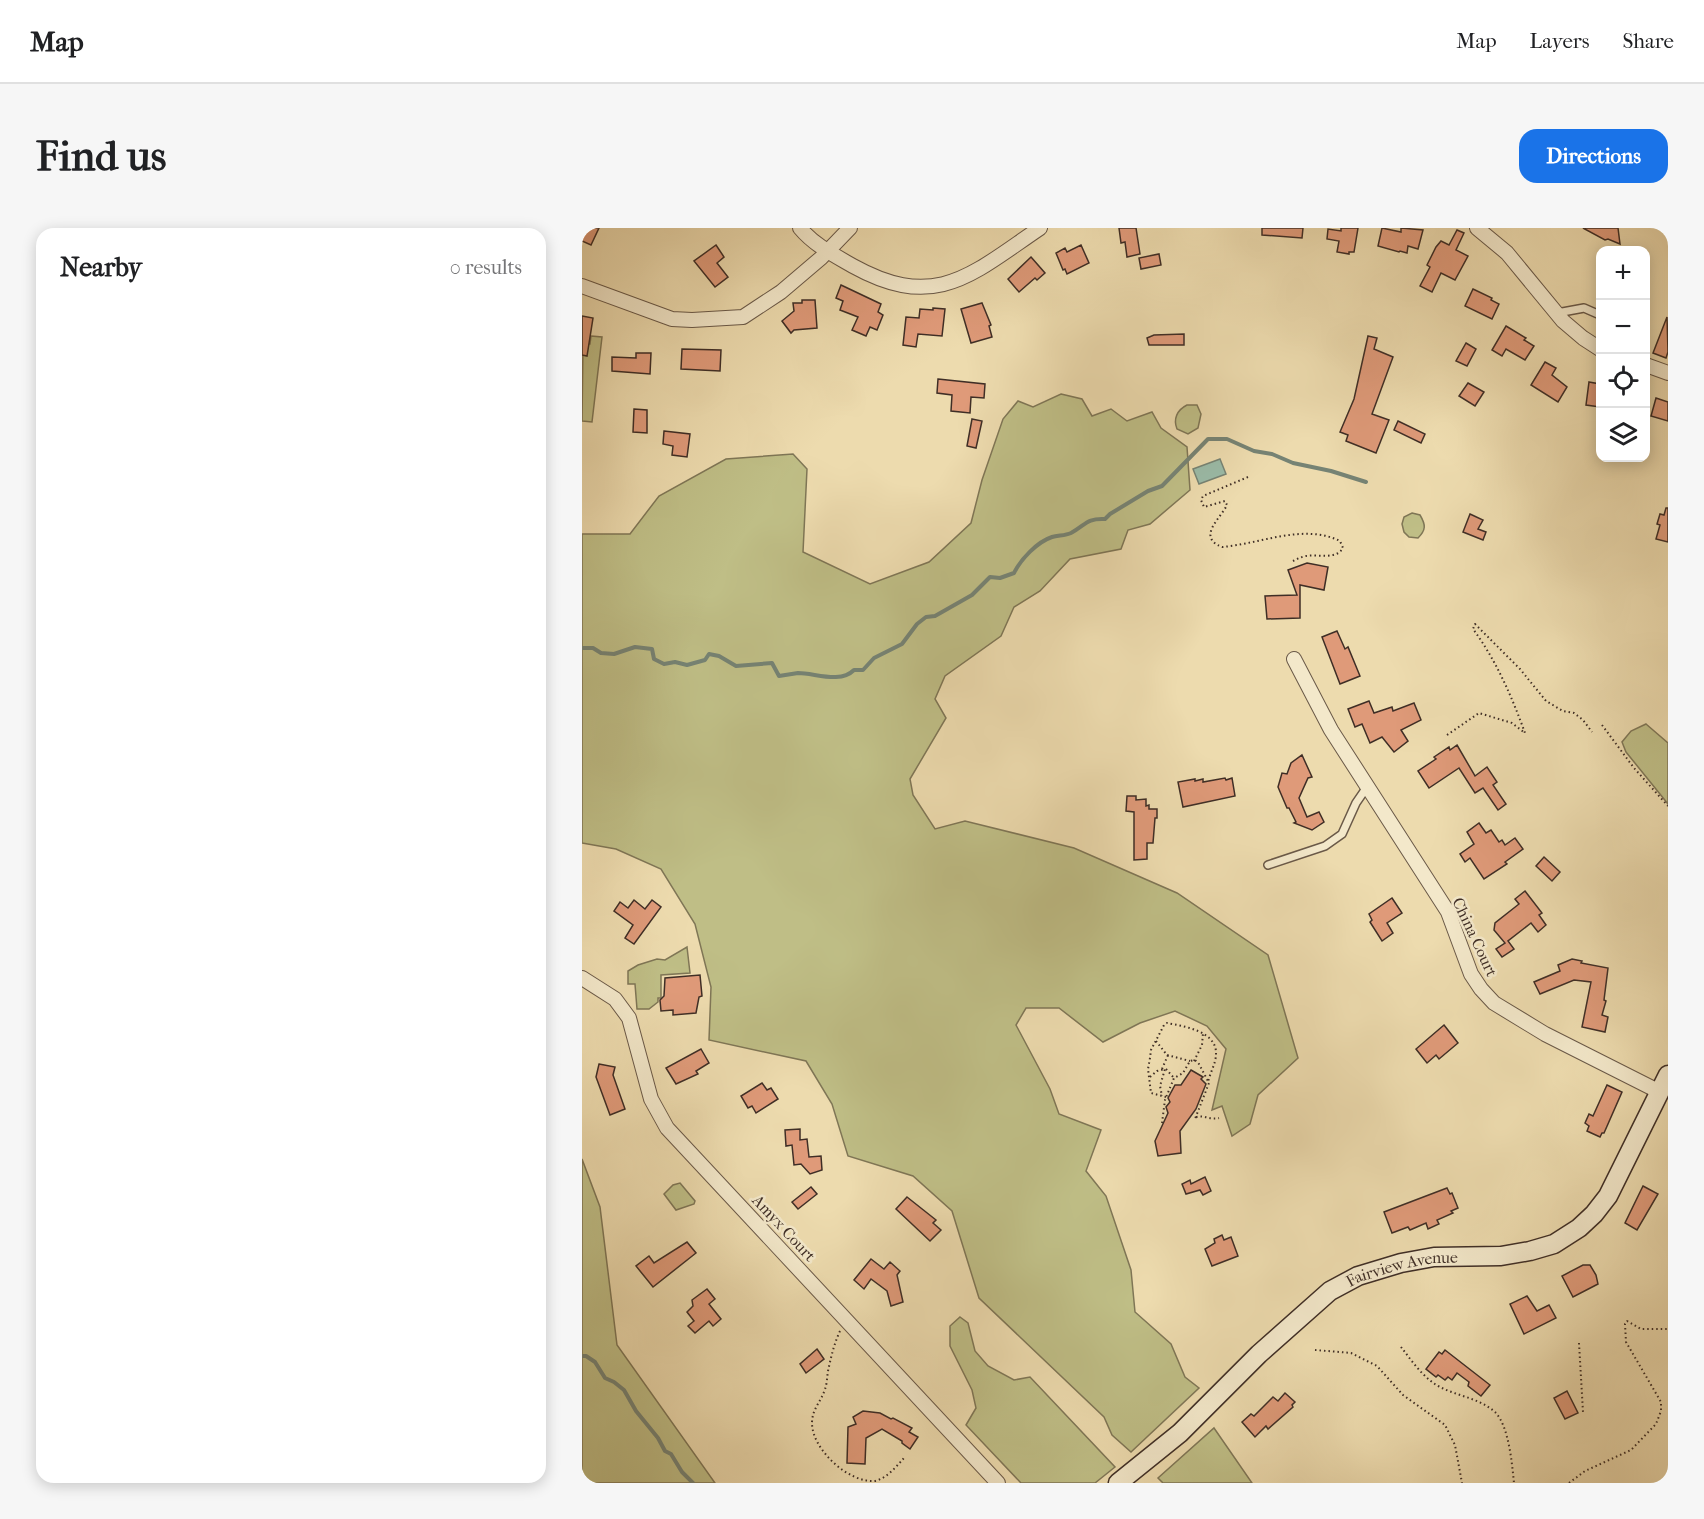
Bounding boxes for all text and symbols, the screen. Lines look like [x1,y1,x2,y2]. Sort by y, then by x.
text: Map [30,25,84,58]
text: Map [1456,29,1497,53]
text: Layers [1530,29,1589,53]
text: Share [1622,29,1674,53]
button: Directions [1519,129,1668,183]
text: Find us [36,132,166,181]
map controls [1596,246,1650,462]
button: + [1596,246,1650,300]
text: Nearby [60,252,142,283]
text: 0 results [450,256,522,279]
button: − [1596,300,1650,354]
button: locate [1596,354,1650,408]
button: layers [1596,408,1650,462]
street label: China Court [1448,894,1502,980]
street label: Amyx Court [748,1190,820,1265]
street label: Fairview Avenue [1342,1247,1458,1290]

